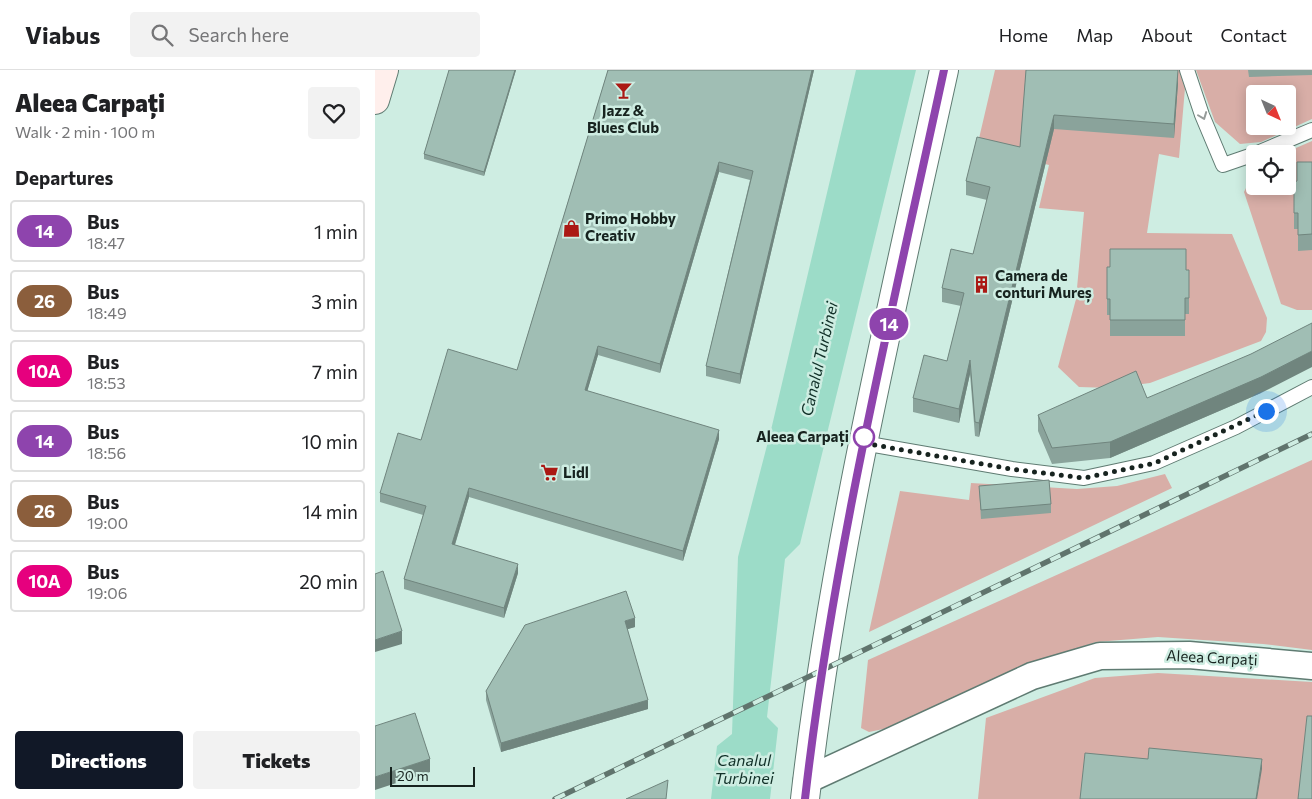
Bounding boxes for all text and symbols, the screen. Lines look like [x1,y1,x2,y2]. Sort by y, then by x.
search box [130,12,480,57]
text: Viabus [25,20,100,49]
icon: search [148,21,176,49]
text: Search here [188,23,289,46]
text: Home [999,24,1048,46]
text: Map [1076,24,1113,46]
text: About [1141,24,1193,46]
text: Contact [1221,24,1287,46]
bar icon: Jazz & Blues Club [613,80,633,100]
north arrow [1246,85,1296,135]
map controls [1246,85,1296,195]
button: heart [308,87,360,139]
text: Aleea Carpați [15,88,165,117]
place label: Jazz & Blues Club [587,101,659,136]
one-way arrow [1196,111,1207,120]
text: Walk · 2 min · 100 m [15,122,155,141]
button: locate [1246,145,1296,195]
text: Departures [15,166,113,189]
place label: Primo Hobby Creativ [585,209,677,244]
text: Bus [87,210,119,233]
shop icon: Primo Hobby Creativ [561,218,581,238]
text: 14 [35,220,54,242]
text: 1 min [314,220,358,243]
text: 18:47 [87,233,125,252]
place label: Camera de conturi Mureș [995,266,1092,303]
building icon: Camera de conturi Mureș [971,275,991,295]
text: Bus [87,280,119,303]
text: 26 [34,290,55,312]
text: 3 min [311,290,358,313]
water label: Canalul Turbinei [796,299,841,418]
text: 18:49 [87,303,127,322]
line badge: 14 [867,308,911,340]
text: 14 [879,313,899,335]
text: Bus [87,350,119,373]
text: 10A [28,360,61,382]
text: 7 min [312,360,358,383]
text: 18:53 [87,373,126,392]
your location [1254,399,1279,424]
text: Bus [87,420,119,443]
marker: Aleea Carpați [853,426,875,448]
place label: Aleea Carpați [756,427,849,447]
text: 14 [35,430,54,452]
text: 10 min [301,430,358,453]
text: 18:56 [87,443,126,462]
supermarket icon: Lidl [539,463,559,483]
place label: Lidl [563,463,589,481]
text: Bus [87,490,119,513]
text: 26 [34,500,55,522]
text: 14 min [302,500,358,523]
text: 19:00 [87,513,128,532]
text: Bus [87,560,119,583]
text: 10A [28,570,61,592]
text: 20 min [299,570,358,593]
text: 19:06 [87,583,127,602]
street label: Aleea Carpați [1166,646,1258,670]
button: Directions [15,731,183,789]
button: Tickets [193,731,360,789]
water label: Canalul Turbinei [714,750,775,787]
scale bar [390,764,475,787]
text: 20 m [397,767,429,784]

